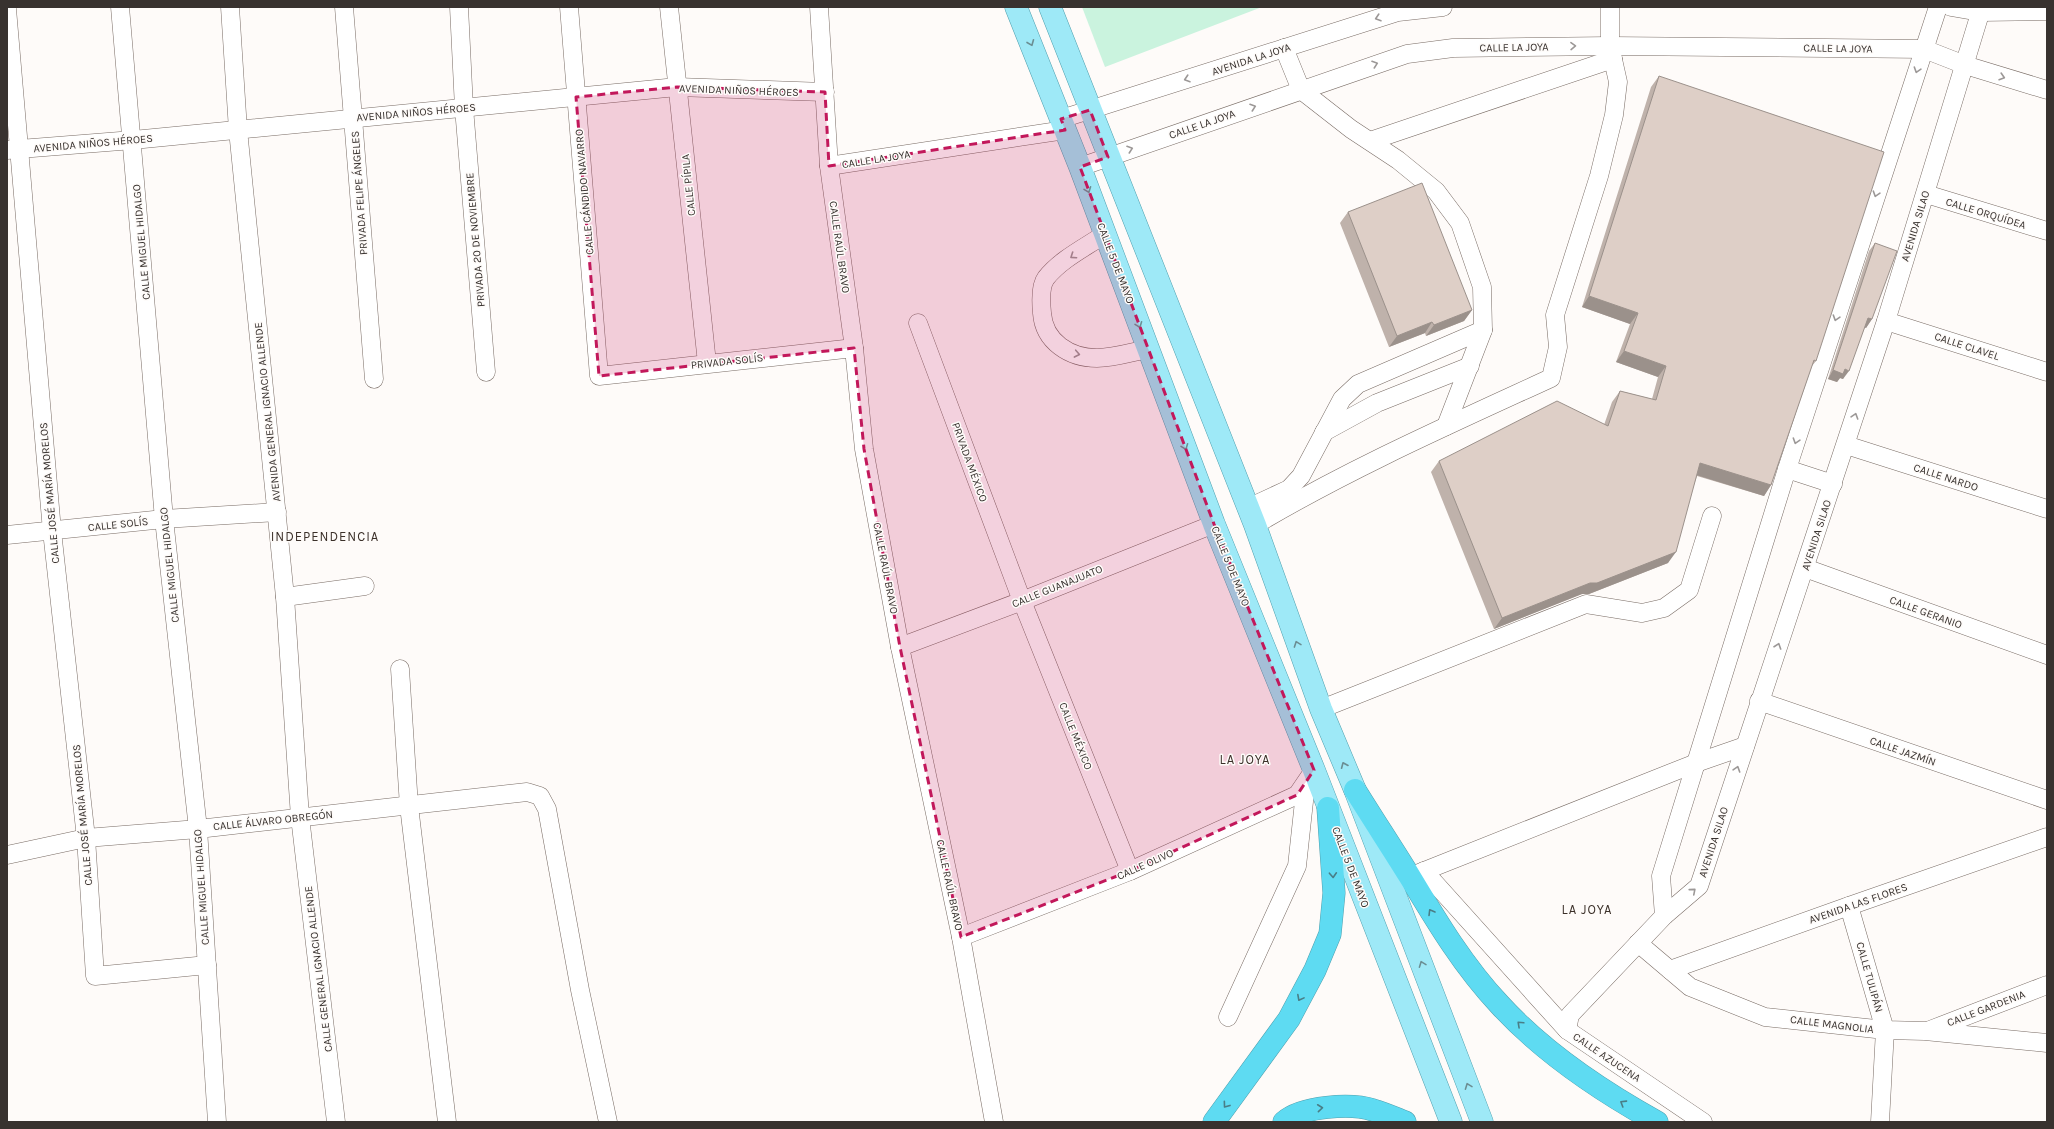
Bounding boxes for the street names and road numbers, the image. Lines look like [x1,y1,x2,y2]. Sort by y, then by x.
street label: AVENIDA LA JOYA [1210,40,1293,78]
street label: CALLE LA JOYA [1479,40,1549,55]
street label: CALLE LA JOYA [1803,41,1873,56]
street label: AVENIDA NIÑOS HÉROES [679,80,799,99]
street label: AVENIDA NIÑOS HÉROES [356,99,476,124]
street label: CALLE LA JOYA [1167,107,1238,142]
street label: CALLE CÁNDIDO NAVARRO [571,128,596,256]
street label: AVENIDA NIÑOS HÉROES [33,130,153,155]
street label: PRIVADA FELIPE ÁNGELES [347,130,370,256]
street label: CALLE LA JOYA [841,148,912,171]
street label: CALLE PÍPILA [677,153,698,217]
street label: PRIVADA 20 DE NOVIEMBRE [463,172,488,308]
street label: CALLE MIGUEL HIDALGO [130,184,153,300]
street label: AVENIDA SILAO [1899,189,1932,263]
street label: CALLE ORQUÍDEA [1944,193,2029,232]
street label: CALLE RAÚL BRAVO [827,200,854,294]
street label: CALLE 5 DE MAYO [1094,221,1137,305]
street label: AVENIDA GENERAL IGNACIO ALLENDE [252,322,283,502]
street label: CALLE CLAVEL [1933,330,2002,363]
street label: PRIVADA SOLÍS [690,349,764,372]
street label: PRIVADA MÉXICO [949,420,992,504]
street label: CALLE JOSÉ MARÍA MORELOS [35,422,62,564]
street label: CALLE NARDO [1912,461,1980,494]
street label: AVENIDA SILAO [1799,498,1834,572]
street label: CALLE MIGUEL HIDALGO [157,507,182,623]
street label: CALLE SOLÍS [87,513,149,534]
street label: CALLE RAÚL BRAVO [870,521,903,615]
street label: CALLE 5 DE MAYO [1209,524,1253,608]
street label: CALLE GUANAJUATO [1010,562,1104,611]
street label: CALLE GERANIO [1888,593,1964,632]
street label: CALLE MÉXICO [1056,700,1097,772]
street label: CALLE JAZMÍN [1868,732,1938,769]
street label: CALLE JOSÉ MARÍA MORELOS [68,744,95,886]
street label: AVENIDA SILAO [1696,805,1731,879]
street label: CALLE ÁLVARO OBREGÓN [212,806,334,833]
street label: CALLE 5 DE MAYO [1329,825,1372,909]
street label: CALLE MIGUEL HIDALGO [191,829,212,945]
street label: CALLE RAÚL BRAVO [933,838,967,932]
street label: CALLE OLIVO [1115,846,1176,883]
street label: AVENIDA LAS FLORES [1807,880,1909,926]
street label: CALLE GENERAL IGNACIO ALLENDE [302,885,335,1053]
street label: CALLE TULIPÁN [1853,940,1888,1014]
street label: CALLE GARDENIA [1945,987,2028,1029]
street label: CALLE MAGNOLIA [1789,1013,1875,1036]
street label: CALLE AZUCENA [1570,1030,1644,1085]

